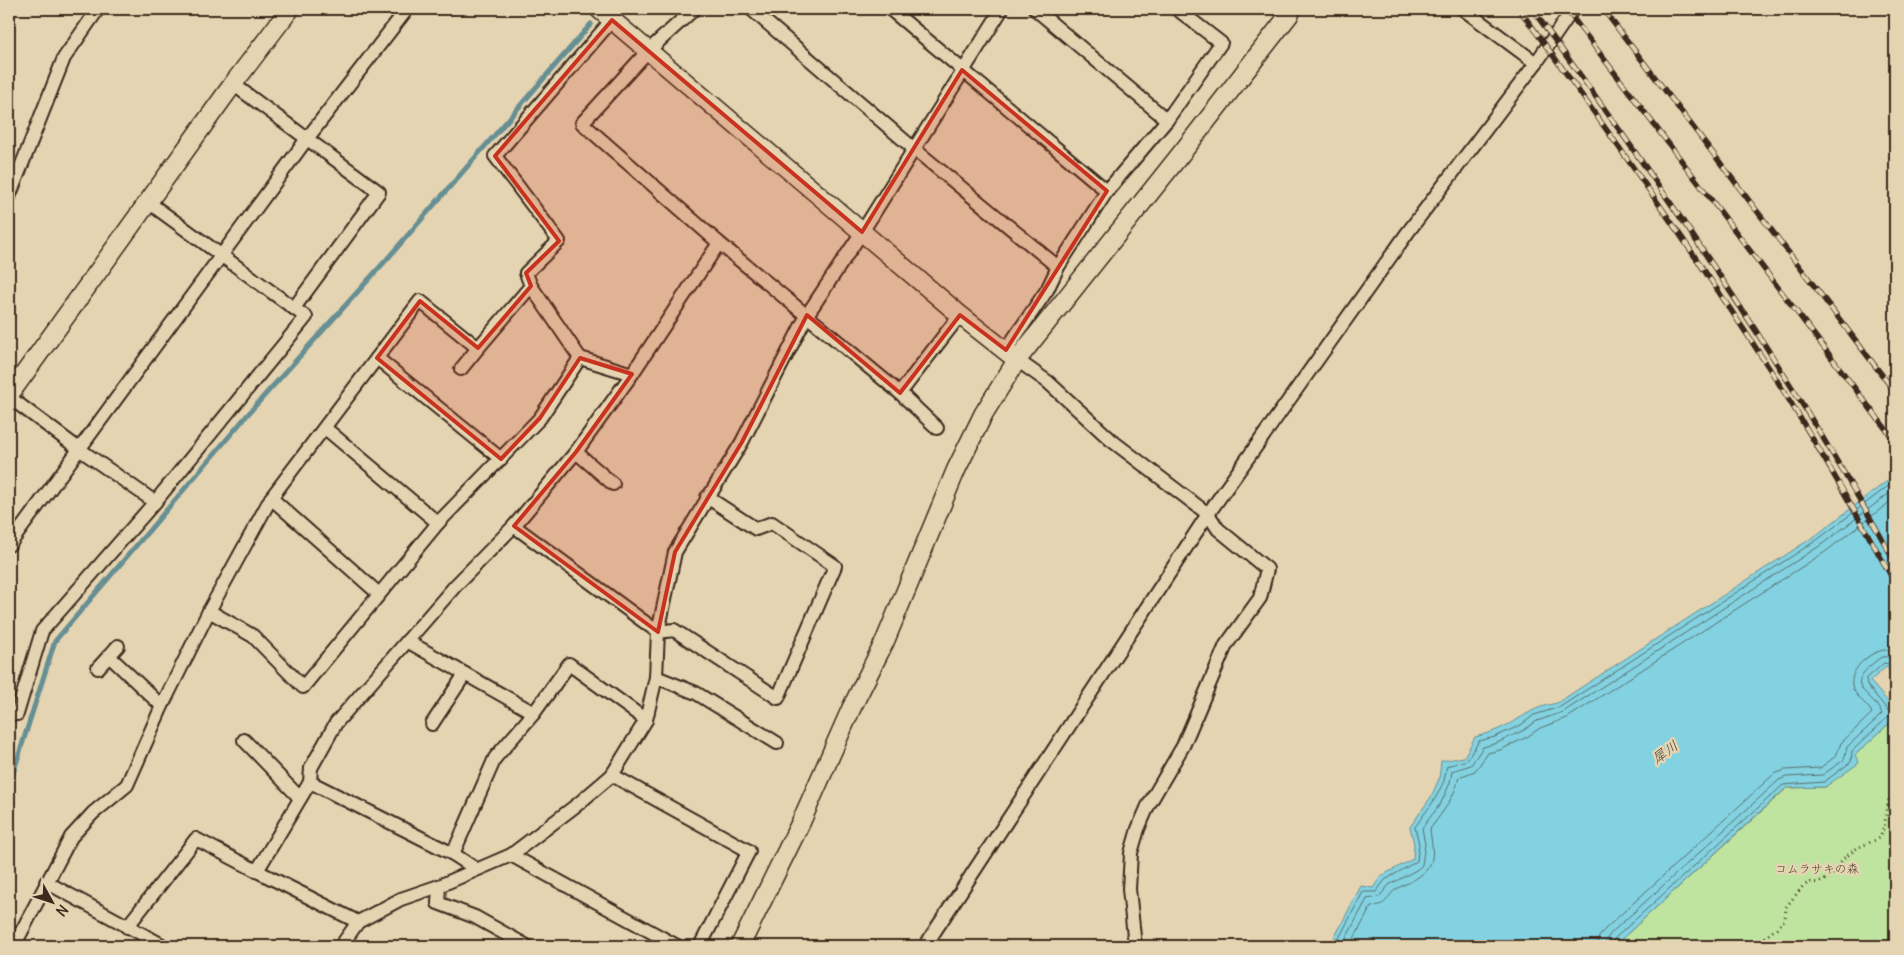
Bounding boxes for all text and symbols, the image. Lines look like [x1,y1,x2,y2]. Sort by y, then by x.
water label: 犀川 [1648,736,1682,768]
park label: コムラサキの森 [1775,861,1859,876]
north arrow [28,878,78,928]
text: N [52,901,72,920]

